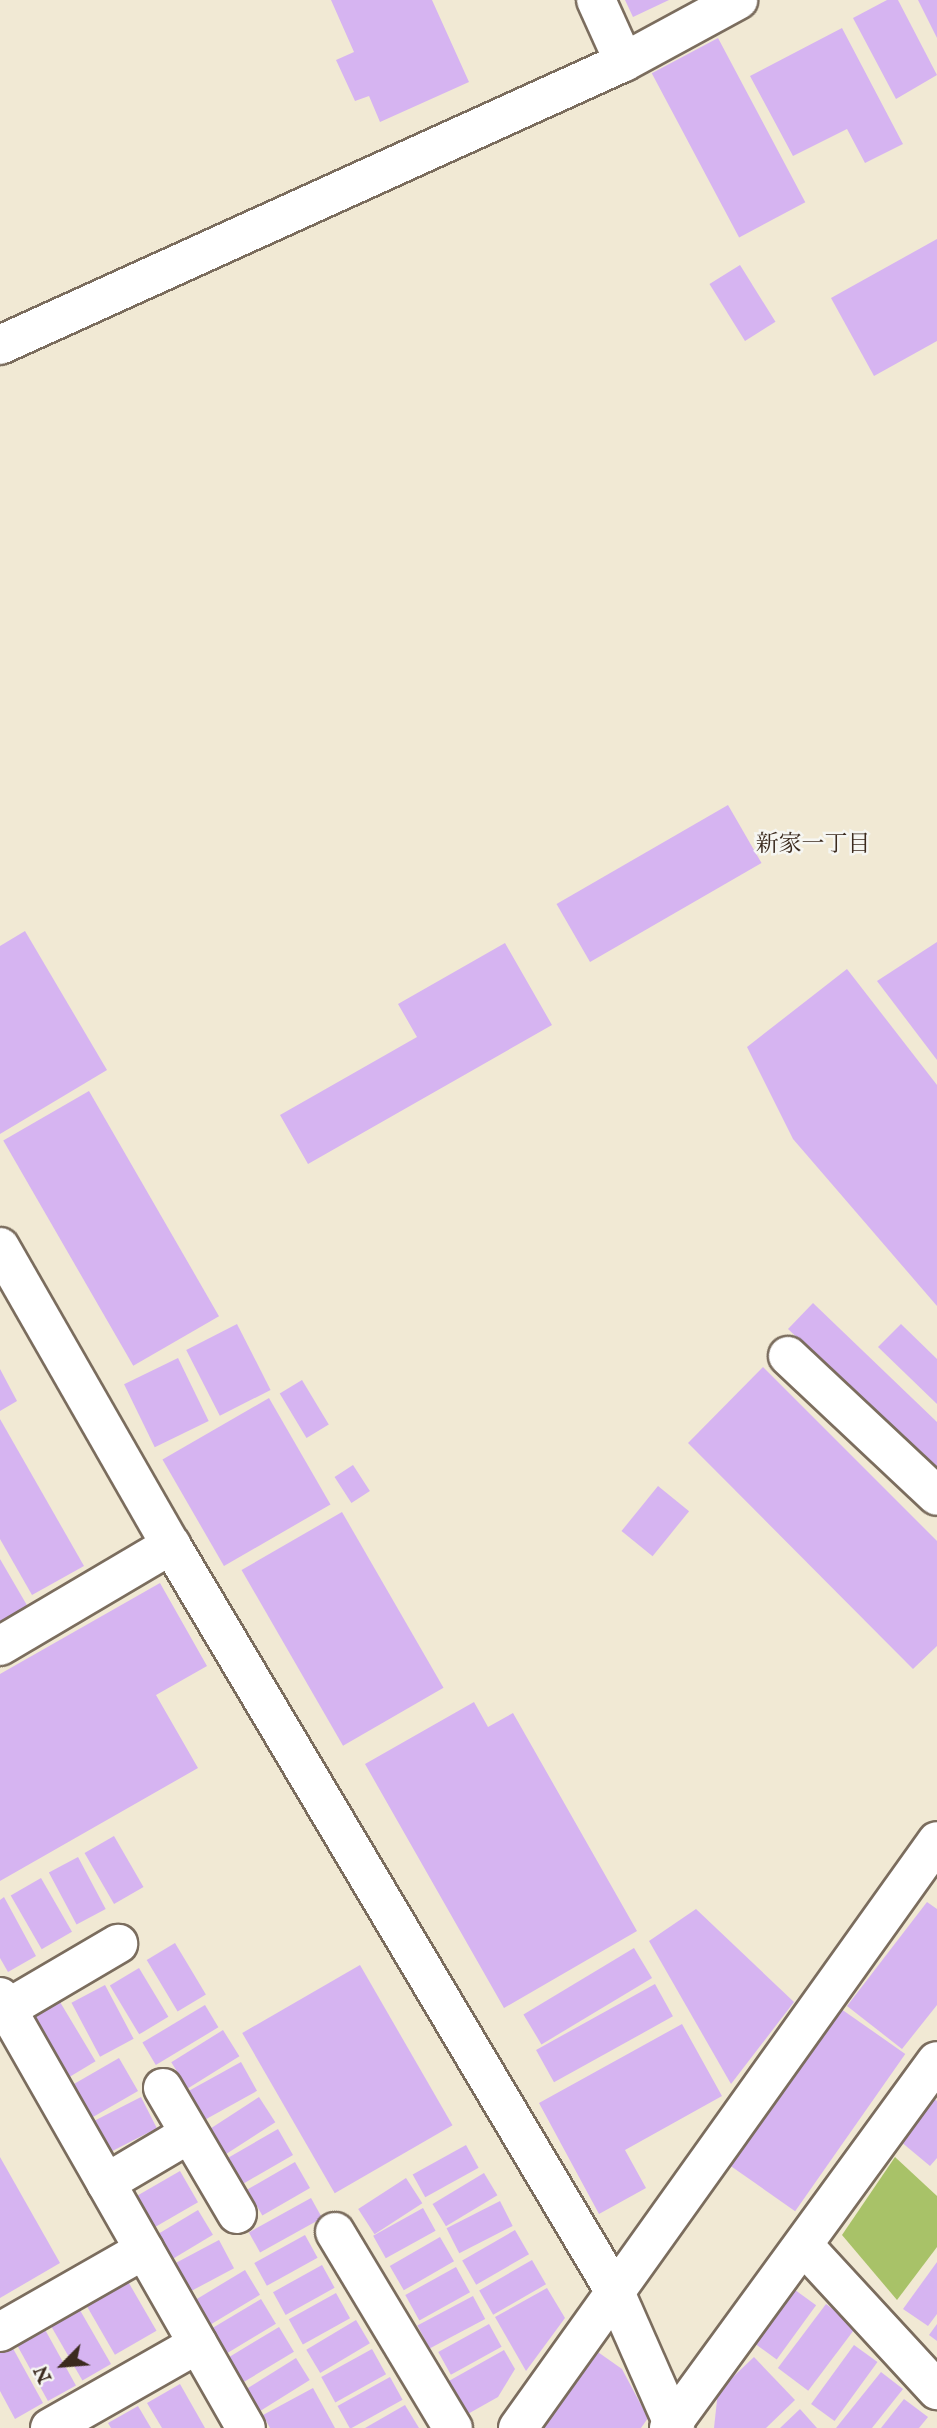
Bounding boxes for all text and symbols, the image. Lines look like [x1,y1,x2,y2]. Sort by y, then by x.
district label: 新家一丁目 [756,831,870,859]
north arrow [28,2330,98,2400]
text: N [30,2361,58,2386]

